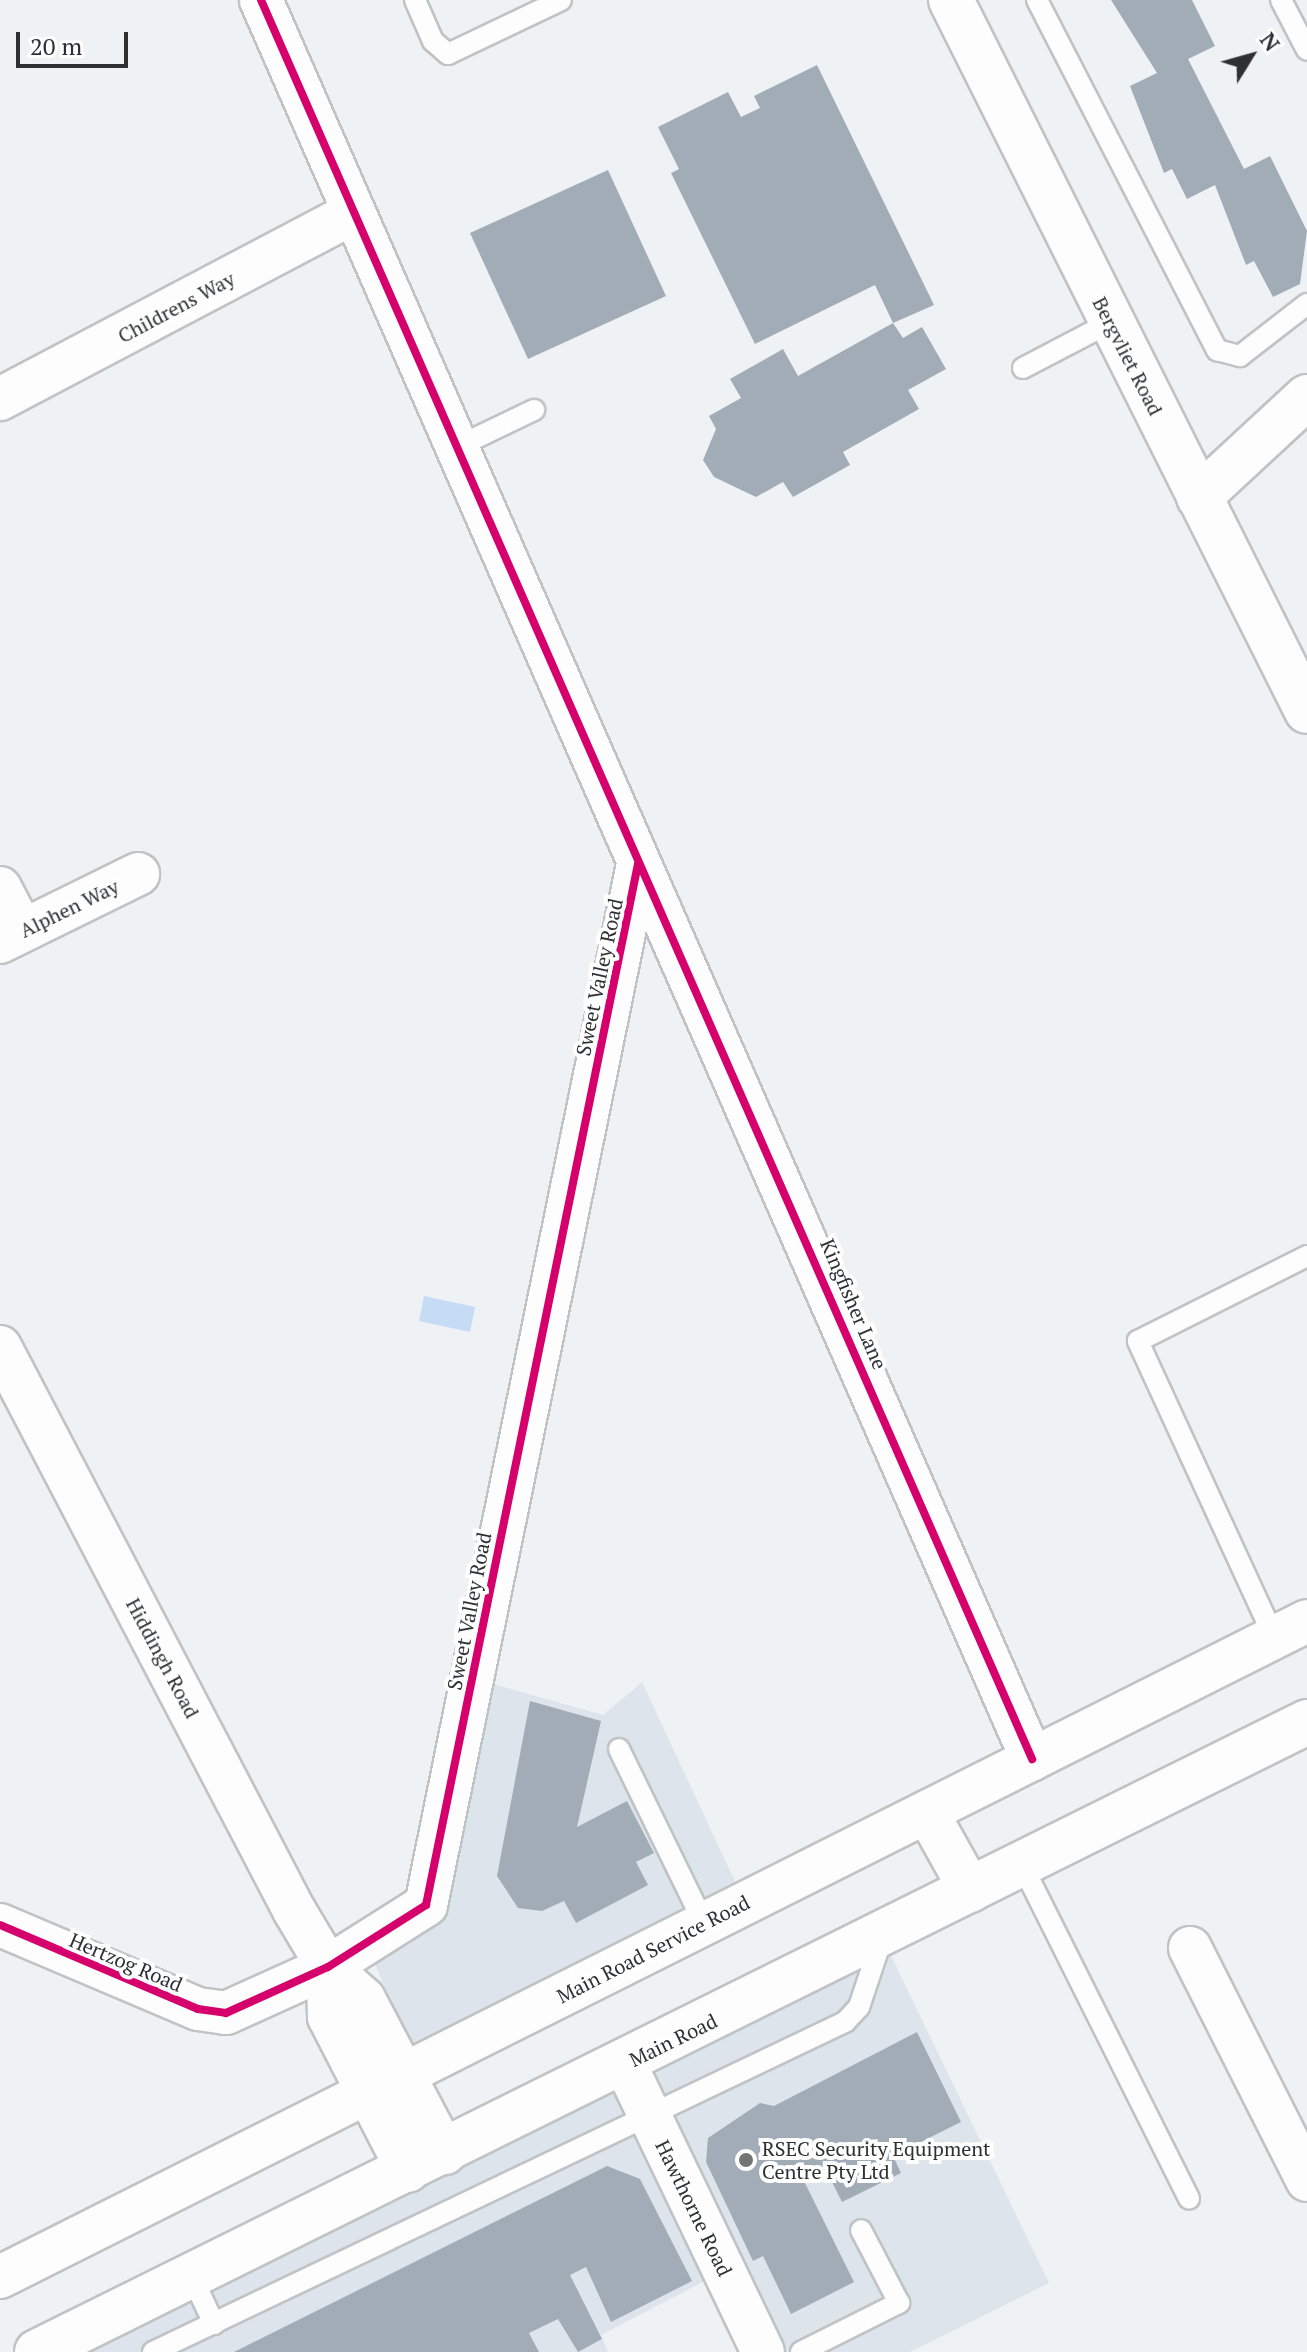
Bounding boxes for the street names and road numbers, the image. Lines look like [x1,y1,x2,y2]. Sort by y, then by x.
street label: Childrens Way [114,266,238,348]
street label: Bergvliet Road [1088,293,1168,419]
street label: Alphen Way [16,874,122,942]
street label: Sweet Valley Road [571,896,627,1058]
street label: Kingfisher Lane [816,1235,892,1373]
street label: Sweet Valley Road [442,1530,496,1692]
street label: Hiddingh Road [121,1594,205,1722]
street label: Main Road Service Road [553,1890,753,2008]
street label: Hertzog Road [66,1927,186,1997]
street label: Main Road [625,2008,721,2072]
street label: Hawthorne Road [651,2136,737,2280]

